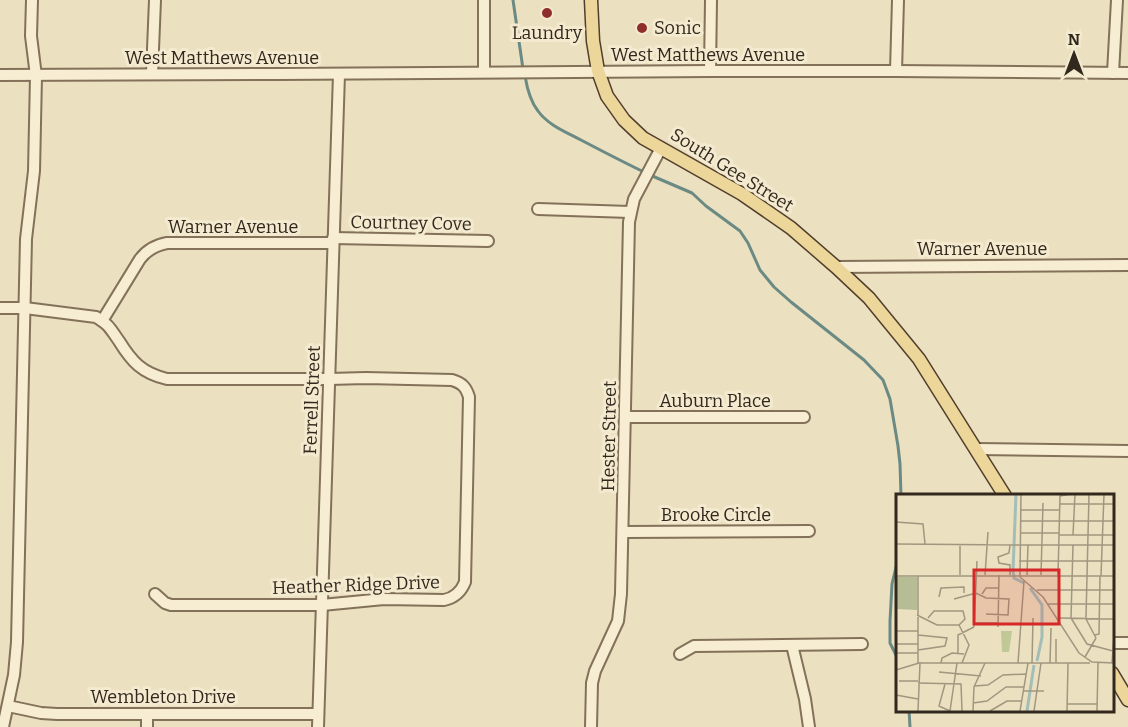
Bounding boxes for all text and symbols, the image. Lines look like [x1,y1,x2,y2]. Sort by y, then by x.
marker: Laundry [540,6,554,20]
place label: Sonic [654,17,701,39]
marker: Sonic [635,21,649,35]
place label: Laundry [512,22,583,44]
north arrow [1044,24,1104,84]
text: N [1068,30,1080,49]
street label: West Matthews Avenue [611,44,805,66]
street label: West Matthews Avenue [125,47,319,69]
street label: South Gee Street [667,123,798,217]
street label: Courtney Cove [350,211,472,235]
street label: Warner Avenue [168,216,298,238]
street label: Warner Avenue [917,238,1047,260]
street label: Ferrell Street [299,345,325,455]
street label: Hester Street [597,380,621,492]
street label: Auburn Place [659,390,771,412]
inset map [896,494,1113,712]
street label: Brooke Circle [661,504,771,526]
street label: Heather Ridge Drive [272,571,440,599]
street label: Wembleton Drive [90,686,236,708]

